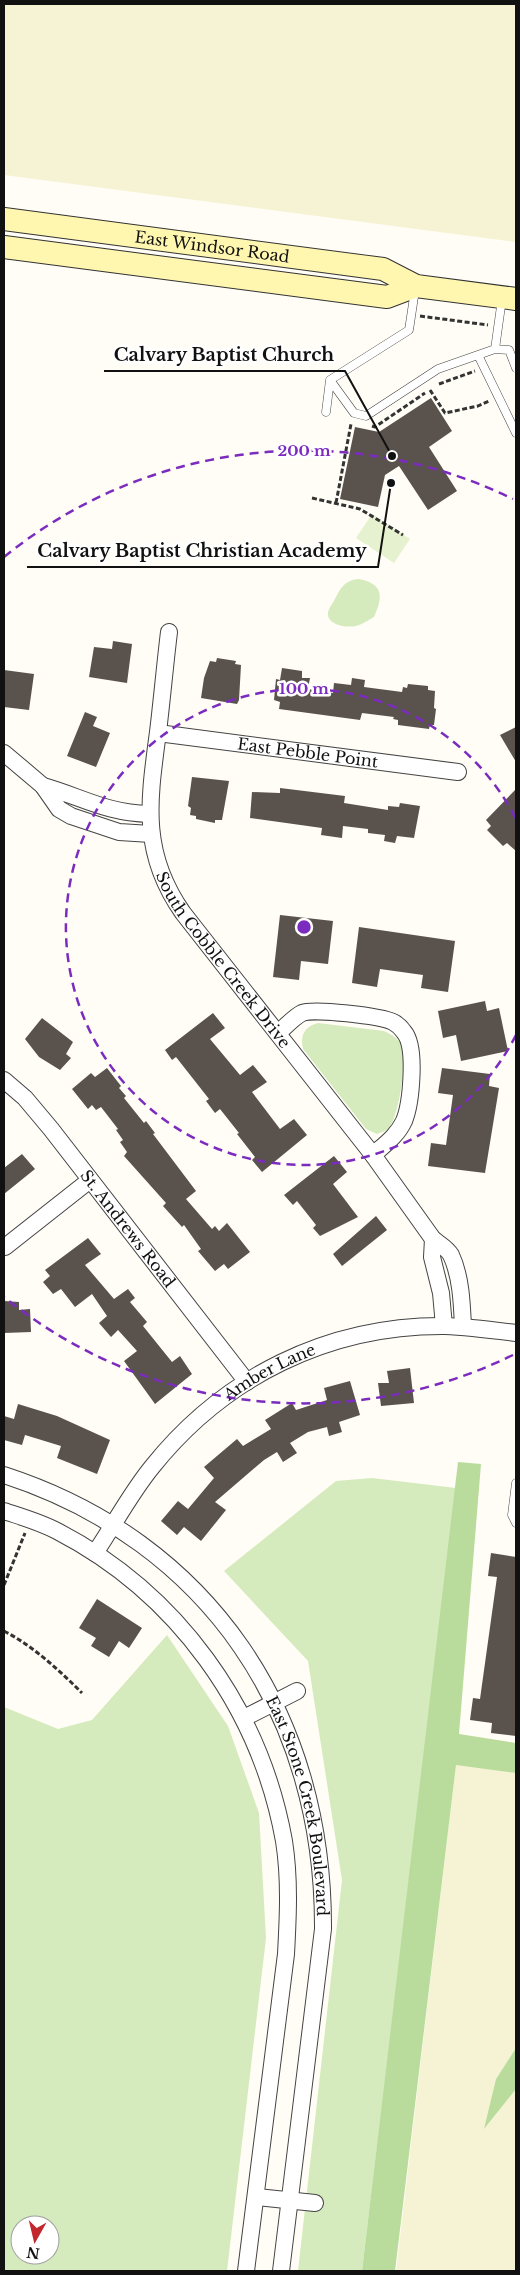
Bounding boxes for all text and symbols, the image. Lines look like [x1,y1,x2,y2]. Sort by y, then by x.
street label: East Windsor Road [134,226,291,267]
callout: Calvary Baptist Church [104,338,345,371]
text: Calvary Baptist Church [114,344,334,366]
text: 200 m [278,441,331,460]
callout: Calvary Baptist Christian Academy [27,534,378,567]
text: Calvary Baptist Christian Academy [37,540,367,562]
text: 100 m [279,679,329,698]
street label: East Pebble Point [236,733,379,772]
street label: South Cobble Creek Drive [152,868,295,1052]
centre of rings [295,918,313,936]
street label: St. Andrews Road [76,1166,180,1291]
street label: Amber Lane [219,1339,318,1405]
street label: East Stone Creek Boulevard [262,1692,333,1917]
north arrow [10,2215,60,2265]
text: N [25,2243,41,2263]

